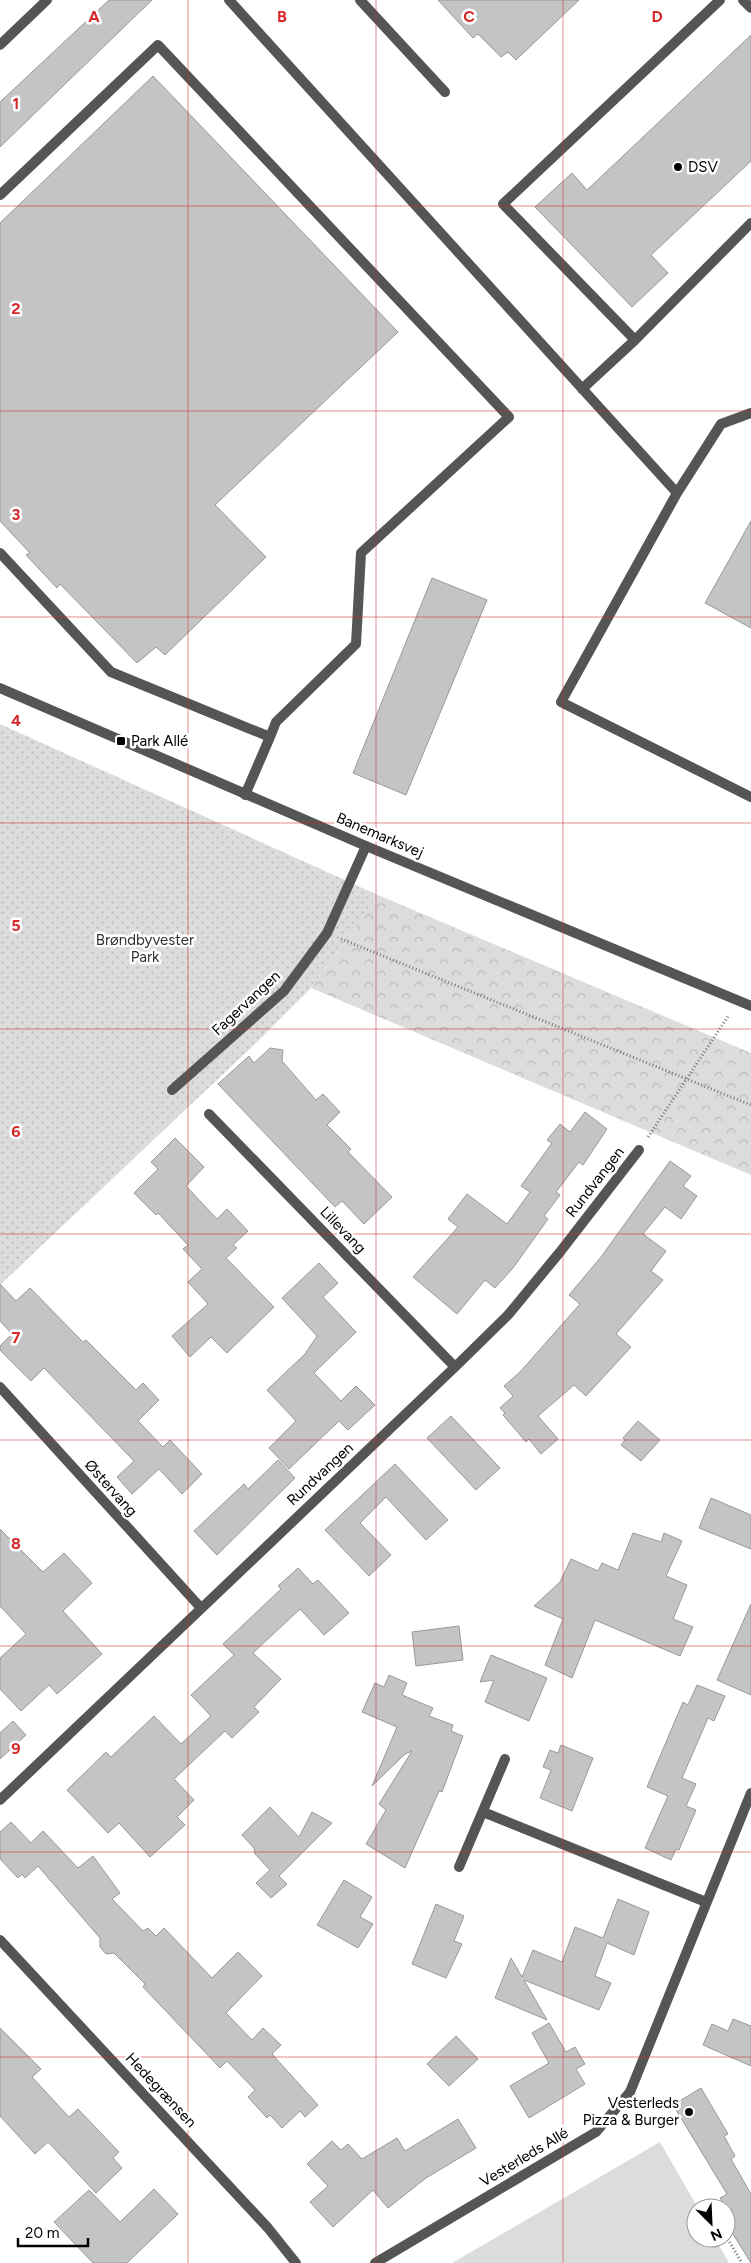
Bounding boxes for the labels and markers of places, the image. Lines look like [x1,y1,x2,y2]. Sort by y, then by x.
place label: DSV [688,158,719,176]
marker: DSV [672,161,684,173]
place label: Park Allé [131,732,188,750]
marker: Park Allé [115,735,127,747]
place label: Vesterleds Pizza & Burger [583,2094,679,2129]
marker: Vesterleds Pizza & Burger [683,2106,695,2118]

